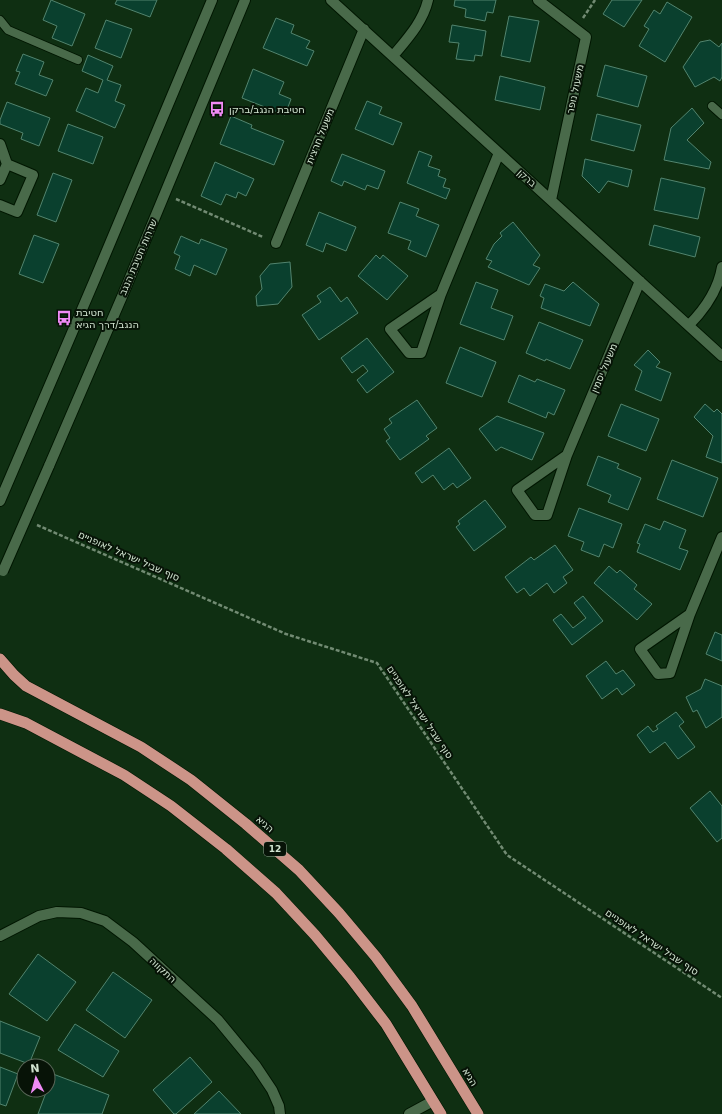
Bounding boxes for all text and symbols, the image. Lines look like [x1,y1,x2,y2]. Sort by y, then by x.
street label: משעול נופר [564,63,586,115]
bus stop icon: חטיבת הנגב/ברקן [208,100,226,118]
place label: חטיבת הנגב/ברקן [229,104,305,115]
street label: משעול חרצית [304,107,336,165]
street label: ברקן [515,167,539,189]
street label: שדרות חטיבת הנגב [117,217,159,297]
place label: חטיבת הנגב/דרך הגיא [76,307,139,330]
bus stop icon: חטיבת הנגב/דרך הגיא [55,309,73,327]
street label: משעול יסמין [589,342,619,394]
street label: סוף שביל ישראל לאופניים [77,529,181,583]
street label: סוף שביל ישראל לאופניים [385,663,455,761]
street label: הגיא [254,813,276,835]
road number: 12 [264,842,286,856]
street label: סוף שביל ישראל לאופניים [603,907,701,977]
street label: התקווה [147,955,179,985]
north arrow [16,1058,56,1098]
text: N [30,1062,40,1075]
street label: הגיא [460,1066,480,1088]

